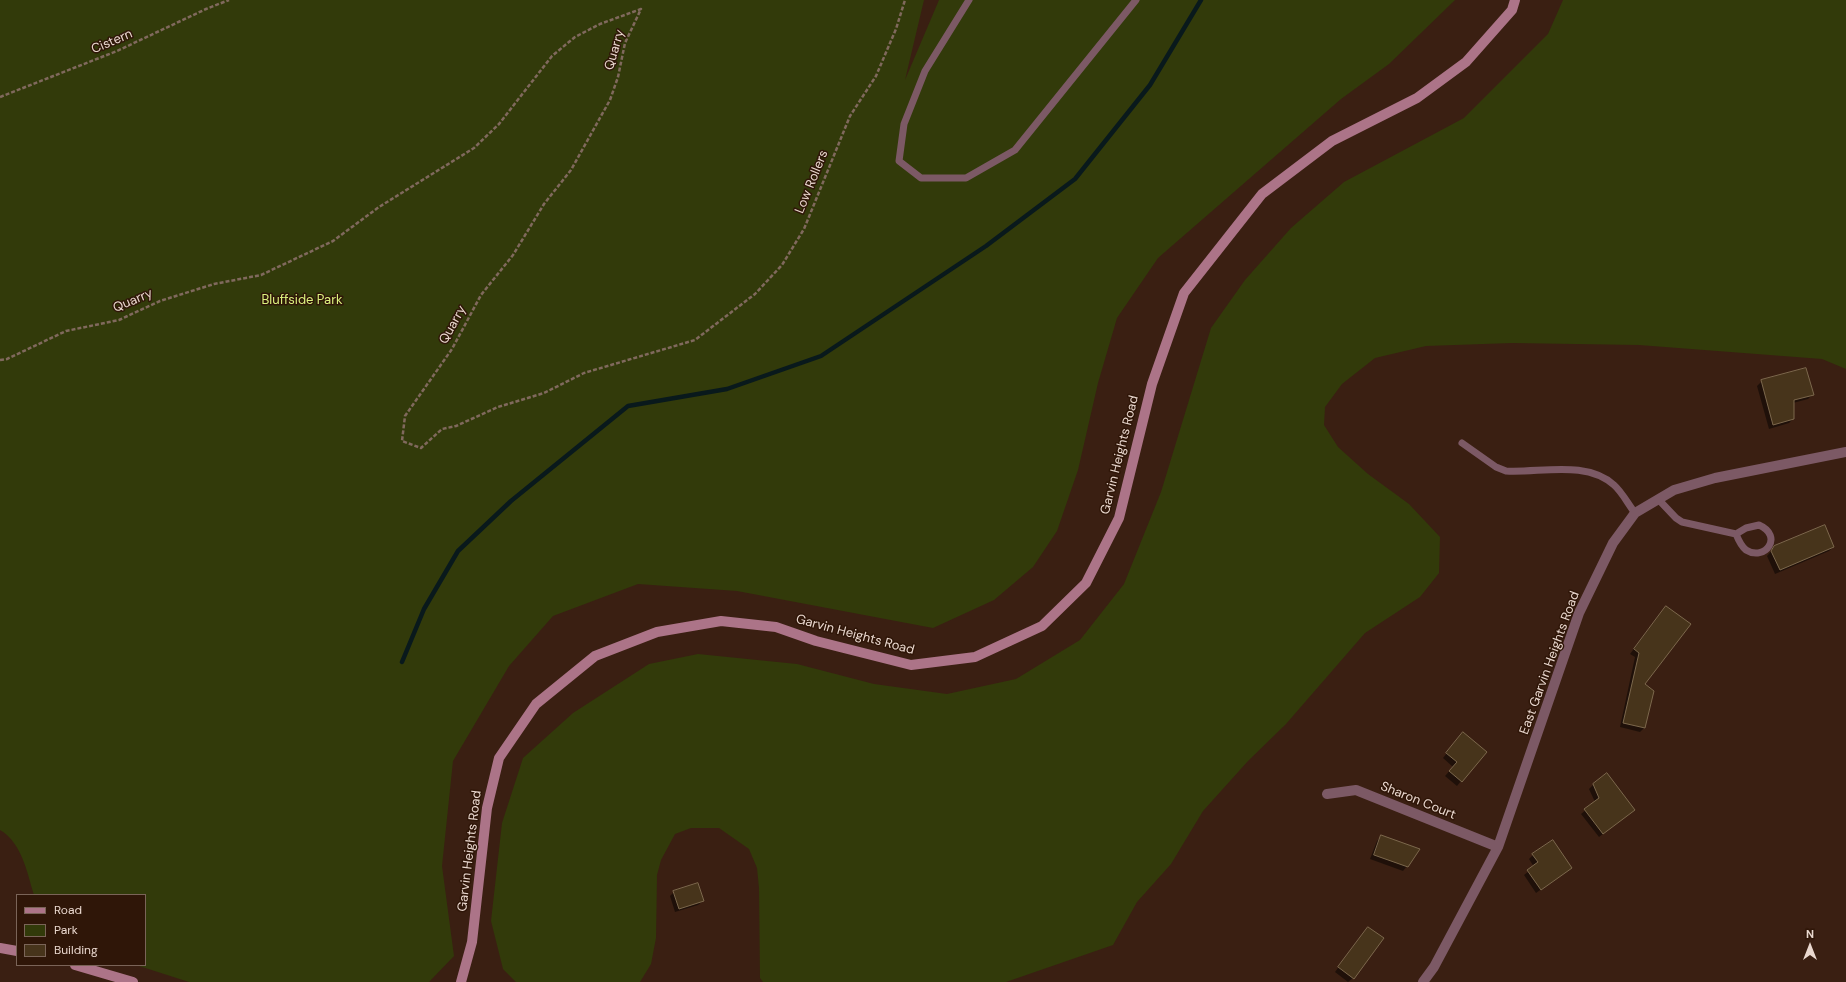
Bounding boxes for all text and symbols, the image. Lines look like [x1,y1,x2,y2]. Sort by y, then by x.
street label: Cistern [89,26,135,58]
street label: Quarry [602,28,628,72]
street label: Low Rollers [792,148,832,216]
street label: Quarry [111,286,155,316]
park label: Bluffside Park [261,293,343,309]
street label: Quarry [436,303,470,347]
street label: Garvin Heights Road [1098,394,1142,516]
street label: East Garvin Heights Road [1517,589,1583,737]
street label: Garvin Heights Road [794,612,916,658]
street label: Sharon Court [1378,779,1458,823]
street label: Garvin Heights Road [455,789,485,913]
legend [16,894,146,966]
text: Road [54,902,82,918]
text: Park [54,922,78,938]
north arrow [1790,926,1830,966]
text: N [1806,927,1814,941]
text: Building [54,942,98,958]

